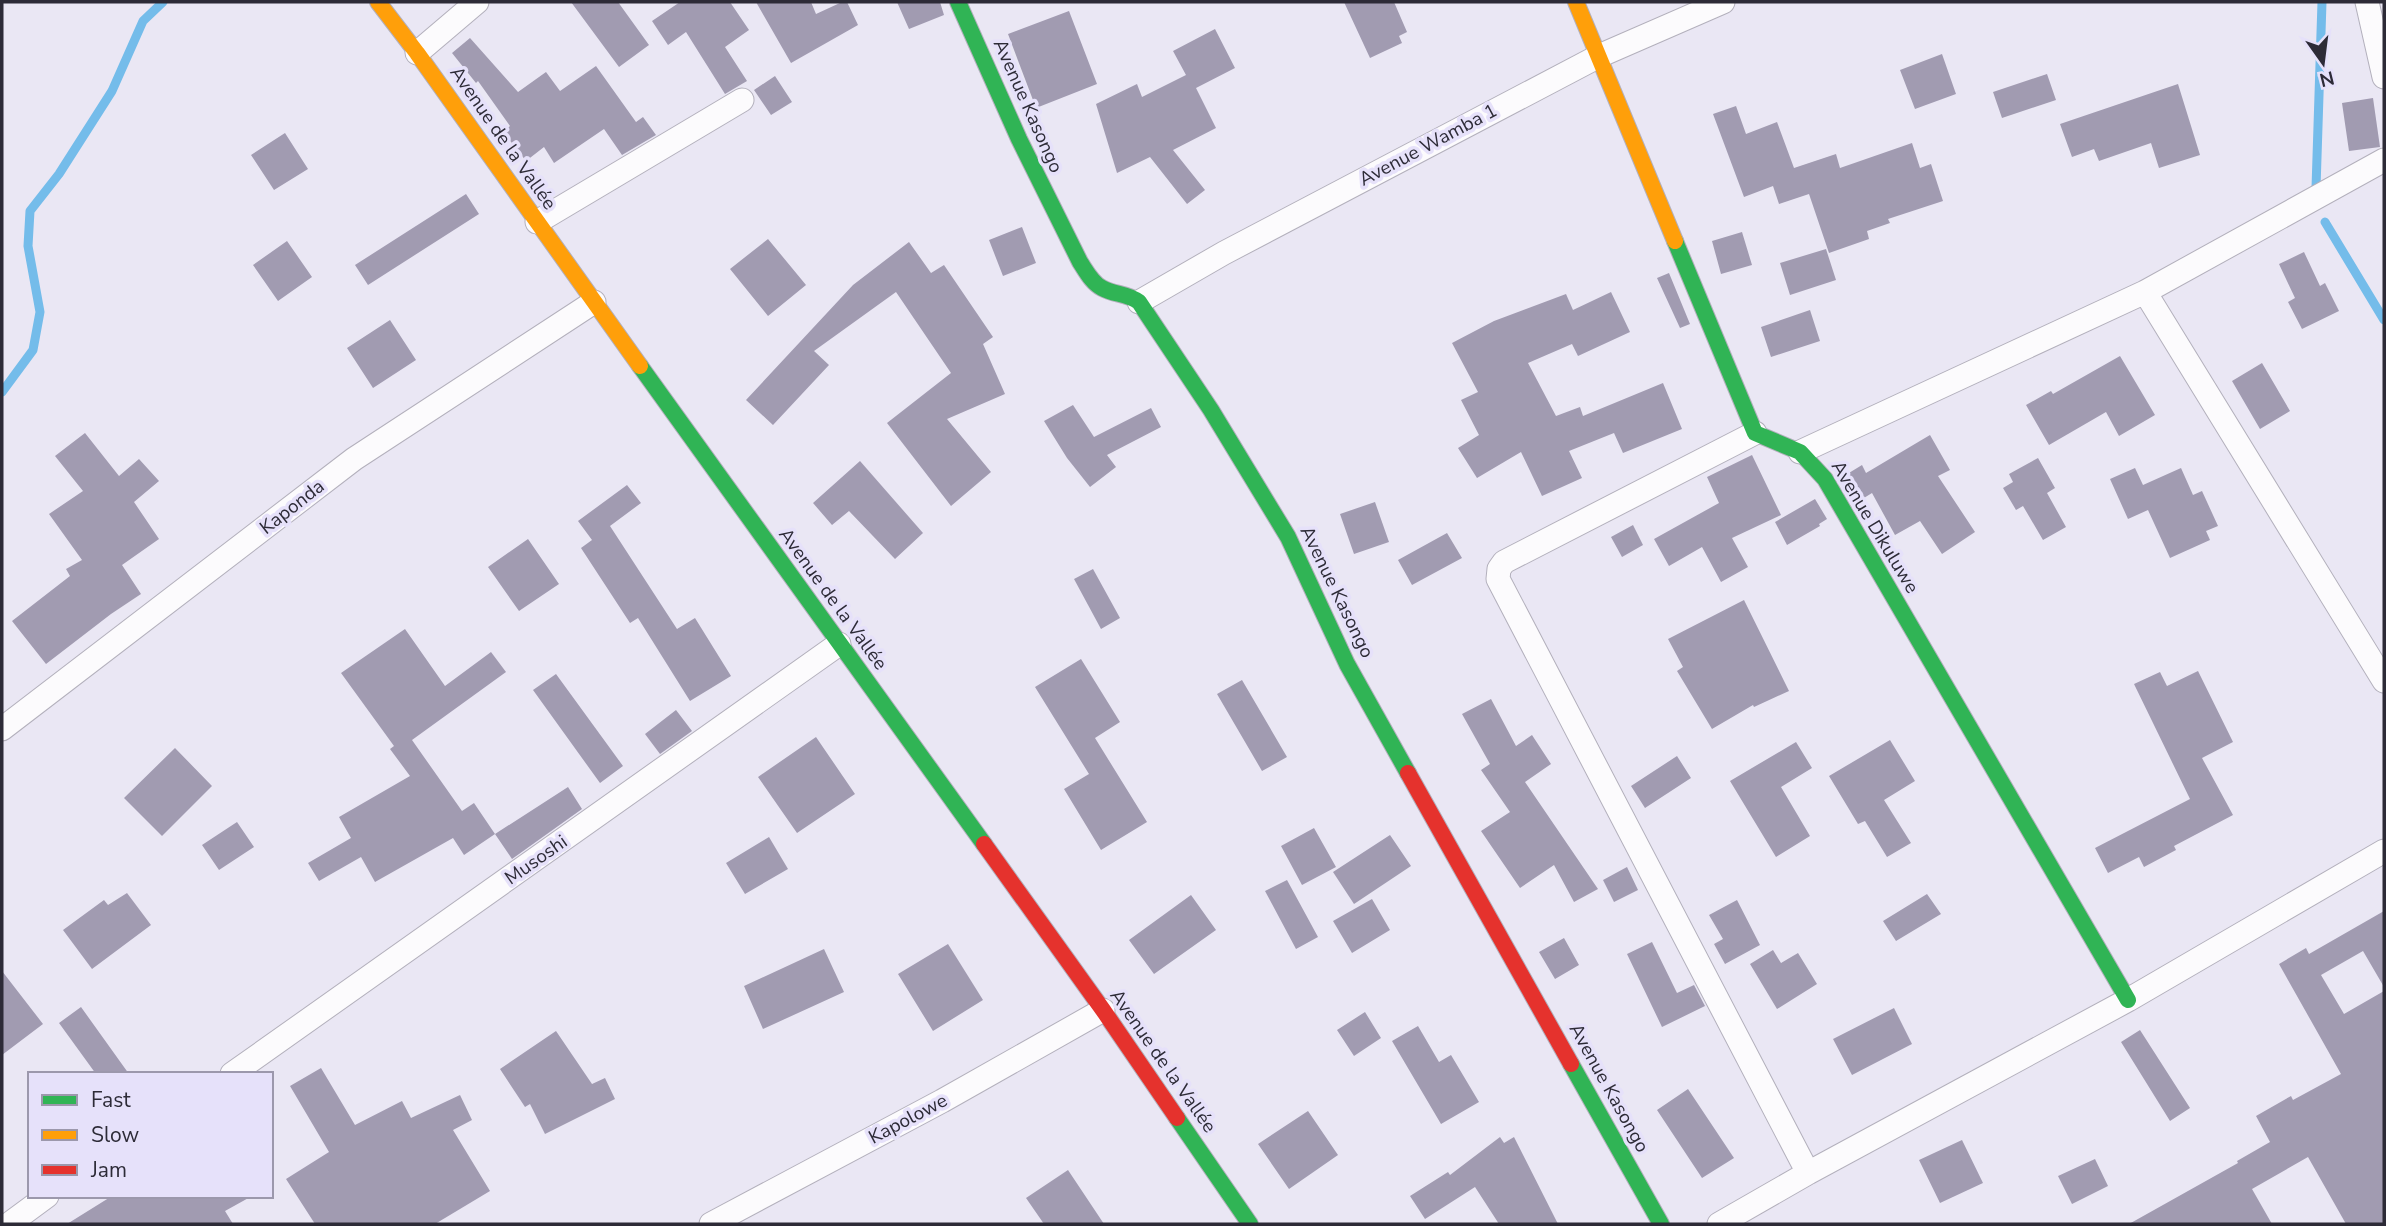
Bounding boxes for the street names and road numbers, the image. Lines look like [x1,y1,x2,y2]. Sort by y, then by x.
street label: Avenue Kasongo [987,35,1069,177]
street label: Avenue de la Vallée [444,61,562,215]
street label: Avenue Wamba 1 [1354,98,1502,192]
street label: Avenue Dikuluwe [1825,456,1925,598]
street label: Kaponda [254,474,330,540]
street label: Avenue Kasongo [1294,522,1380,662]
street label: Avenue de la Vallée [773,523,893,675]
street label: Musoshi [499,829,573,891]
street label: Avenue de la Vallée [1104,984,1222,1138]
street label: Avenue Kasongo [1563,1019,1655,1157]
street label: Kapolowe [864,1087,952,1151]

